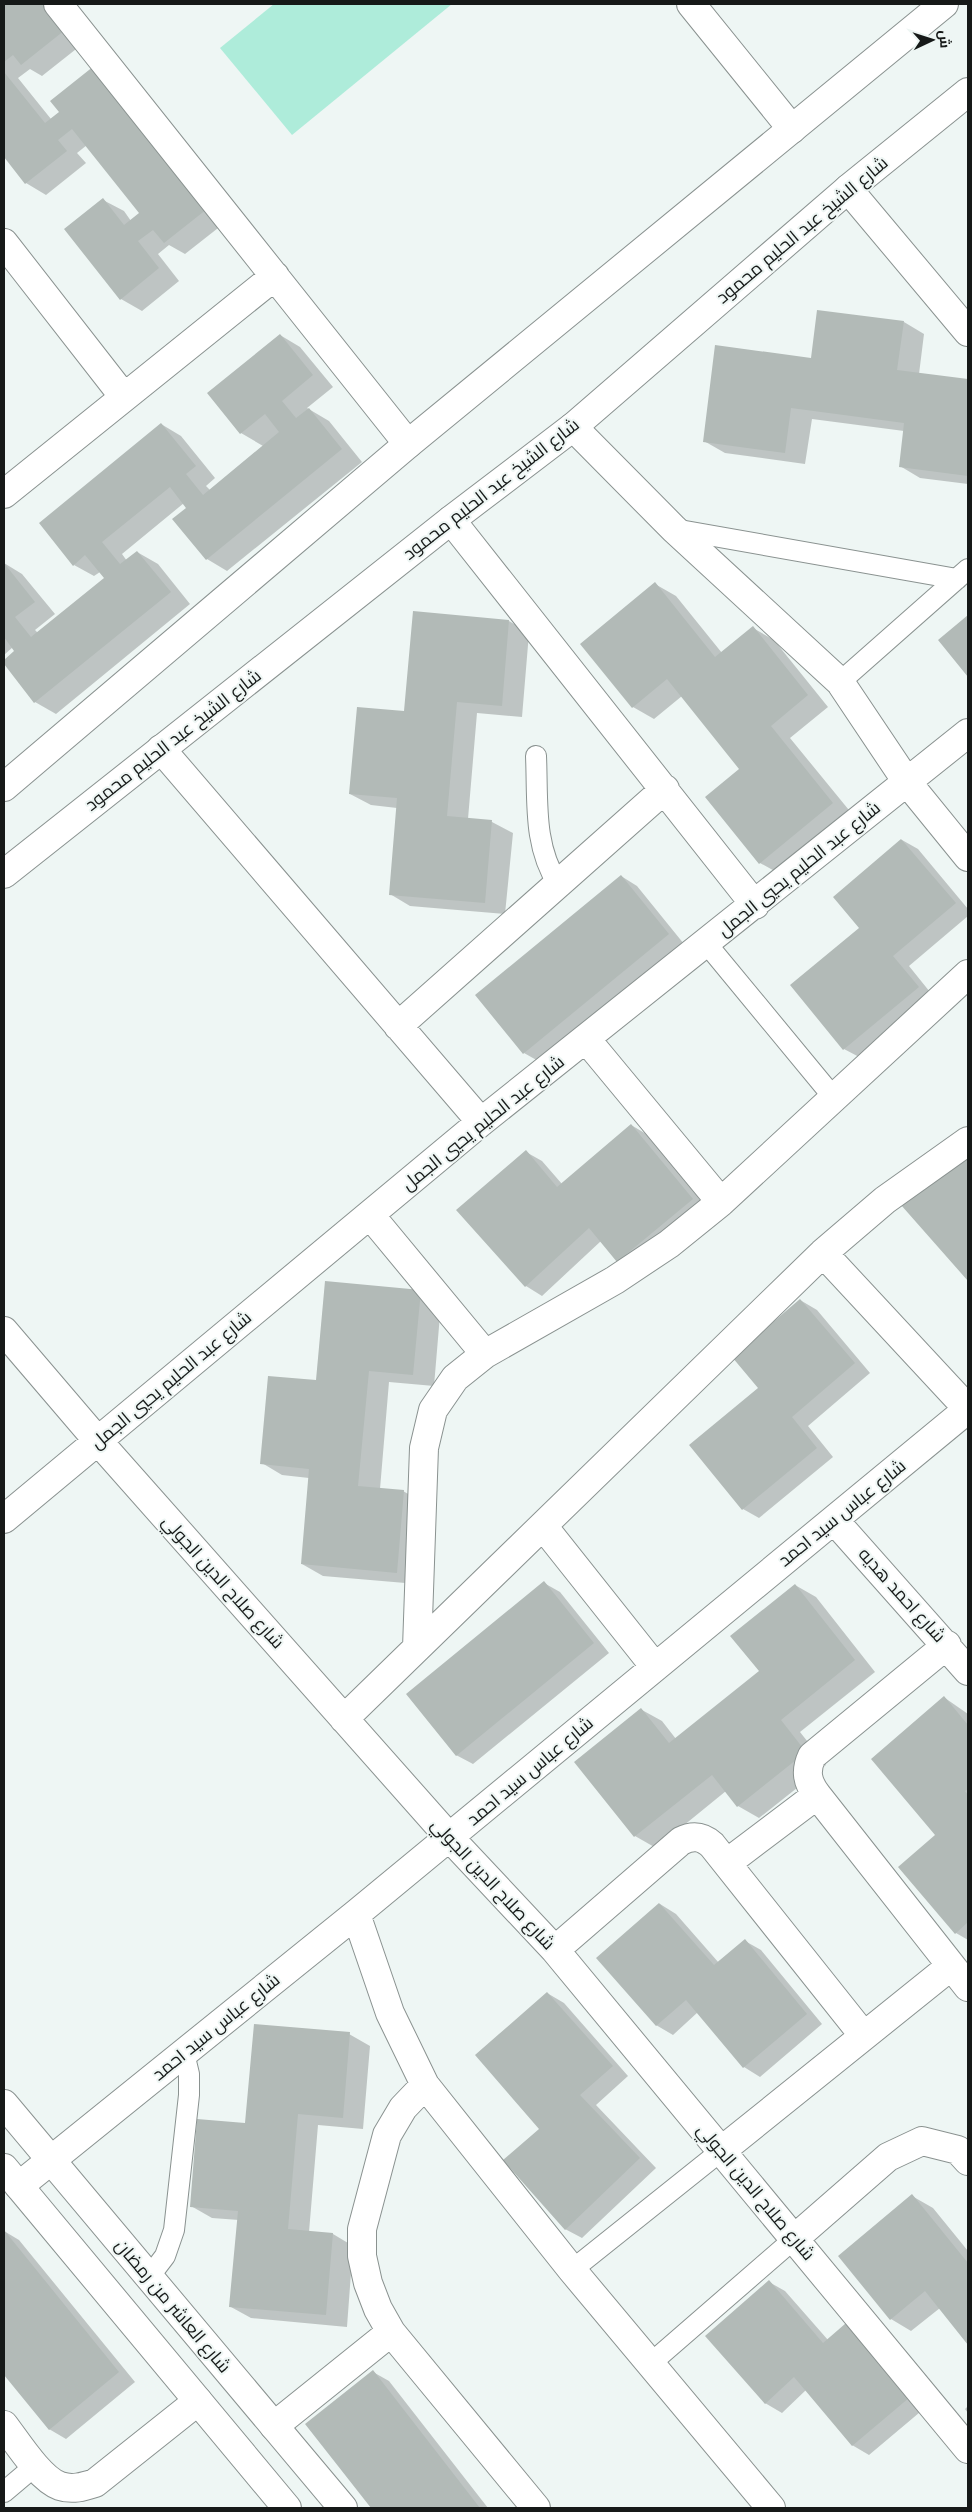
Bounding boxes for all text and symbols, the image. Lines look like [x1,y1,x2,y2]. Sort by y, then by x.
north arrow [907,15,957,65]
text: ش [935,30,954,49]
street label: شارع الشيخ عبد الحليم محمود [712,152,893,309]
street label: شارع الشيخ عبد الحليم محمود [399,413,584,565]
street label: شارع الشيخ عبد الحليم محمود [81,664,266,816]
street label: شارع عبد الحليم يحيي الجمل [713,797,885,942]
street label: شارع عبد الحليم يحيي الجمل [397,1051,569,1196]
street label: شارع عبد الحليم يحيي الجمل [86,1306,256,1454]
street label: شارع عباس سيد احمد [774,1455,911,1572]
street label: شارع صلاح الدين الجولي [155,1511,289,1655]
street label: شارع احمد هديه [853,1543,950,1648]
street label: شارع عباس سيد احمد [462,1712,598,1831]
street label: شارع صلاح الدين الجولي [424,1814,560,1956]
street label: شارع عباس سيد احمد [148,1969,285,2086]
street label: شارع صلاح الدين الجولي [690,2119,820,2267]
street label: شارع العاشر من رمضان [110,2235,235,2378]

